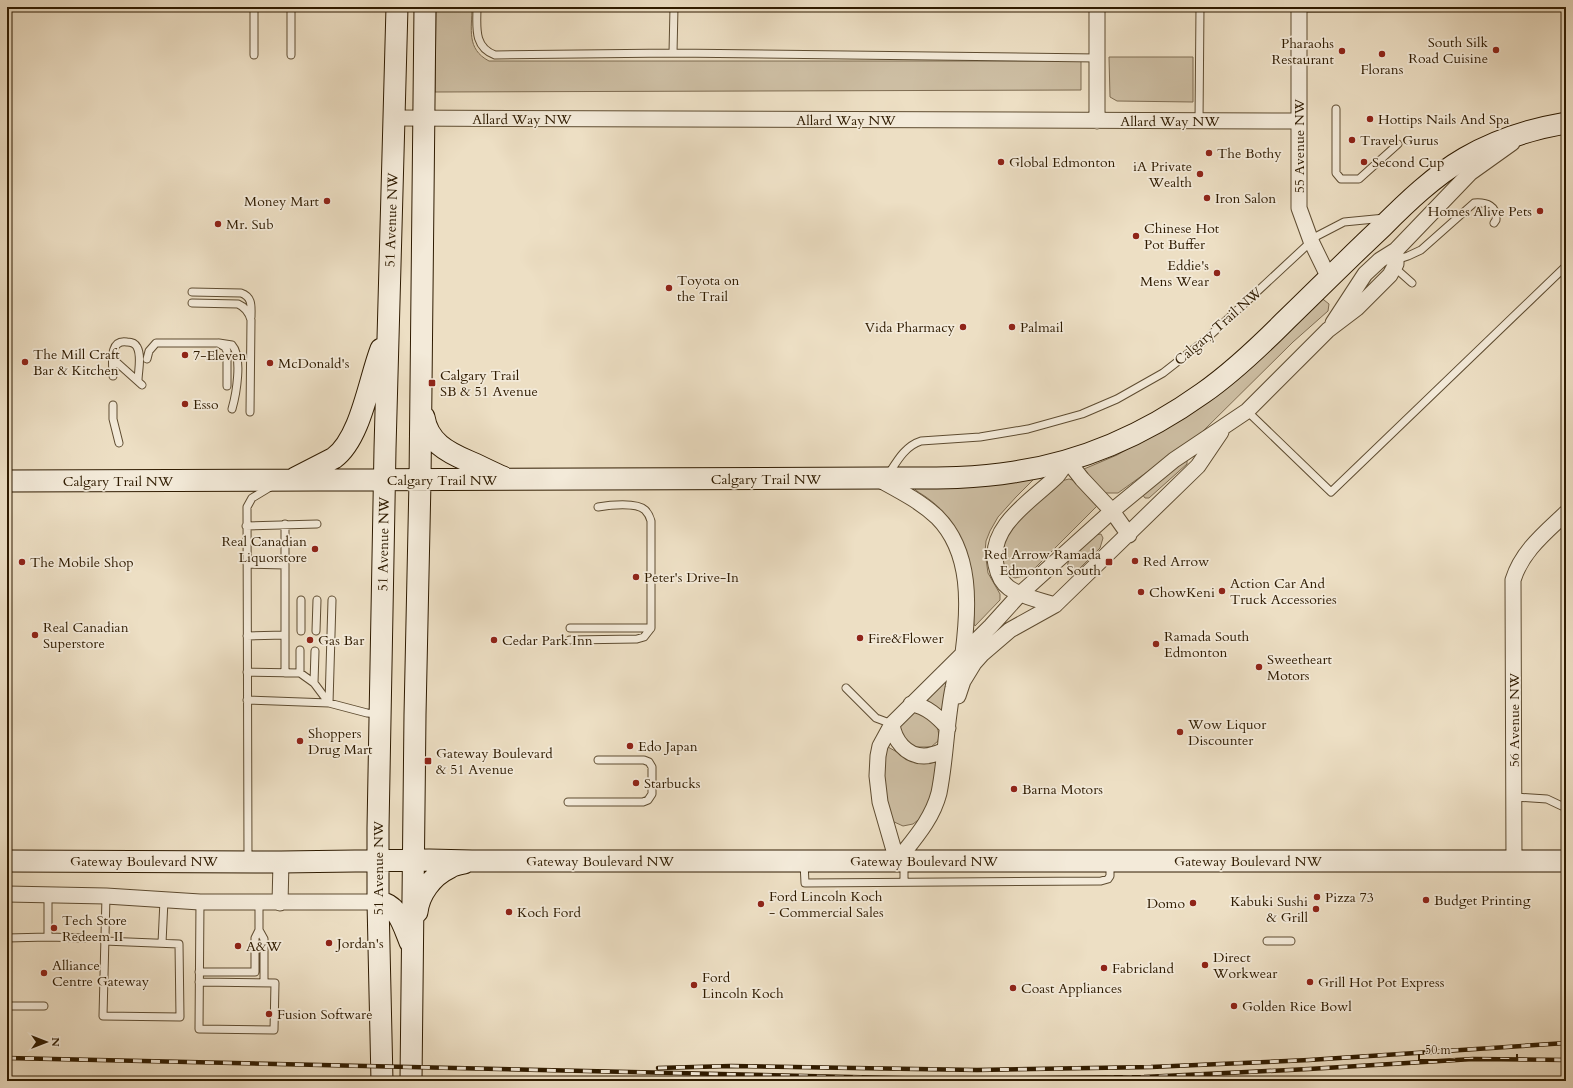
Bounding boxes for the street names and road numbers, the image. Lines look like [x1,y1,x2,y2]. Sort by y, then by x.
street label: 55 Avenue NW [1290,98,1309,193]
street label: Allard Way NW [472,110,572,129]
street label: Allard Way NW [796,111,896,130]
street label: Allard Way NW [1120,112,1220,131]
street label: 51 Avenue NW [380,172,403,268]
street label: Calgary Trail NW [1170,283,1267,370]
street label: Calgary Trail NW [711,470,822,489]
street label: Calgary Trail NW [387,471,498,490]
street label: Calgary Trail NW [63,472,174,491]
street label: 51 Avenue NW [373,496,394,592]
street label: 56 Avenue NW [1505,672,1524,767]
street label: 51 Avenue NW [369,820,388,915]
street label: Gateway Boulevard NW [70,852,218,871]
street label: Gateway Boulevard NW [526,852,674,871]
street label: Gateway Boulevard NW [850,852,998,871]
street label: Gateway Boulevard NW [1174,852,1322,871]

